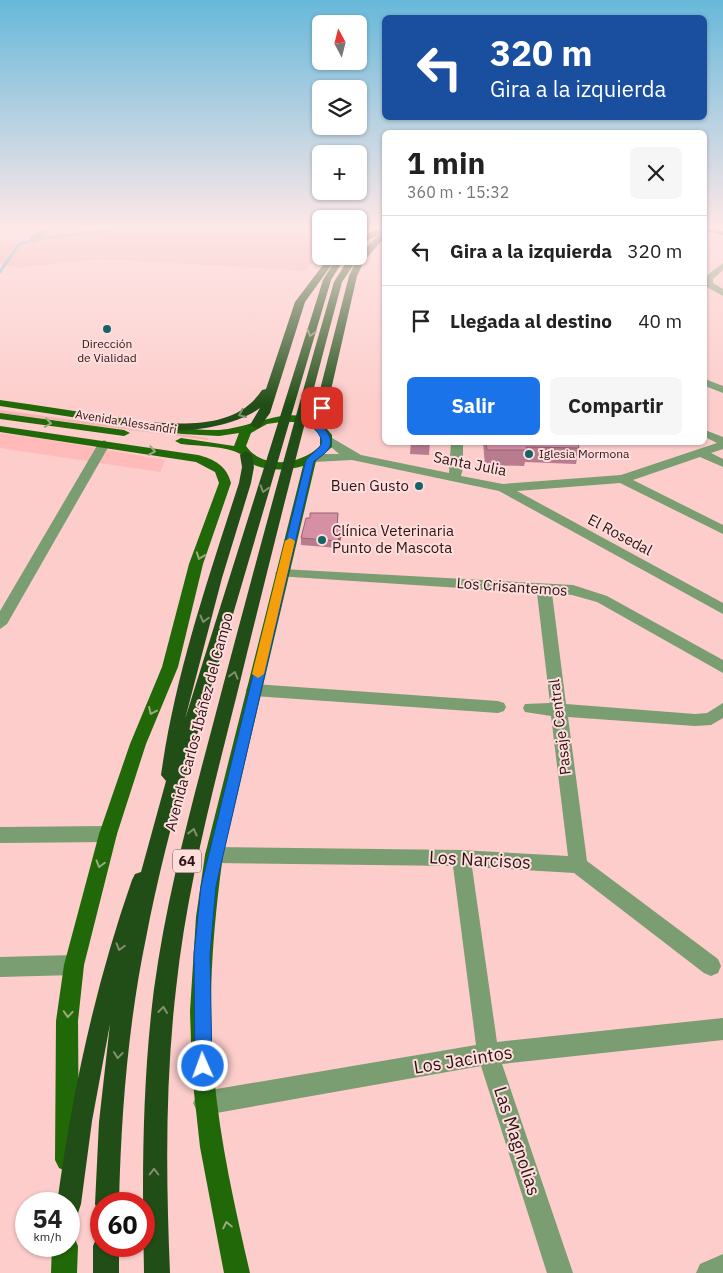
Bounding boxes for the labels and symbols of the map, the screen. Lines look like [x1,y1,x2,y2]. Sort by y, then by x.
north arrow [312,15,368,70]
marker: Dirección de Vialidad [101,323,113,335]
one-way arrow [307,329,317,337]
place label: Dirección de Vialidad [77,336,137,365]
pin [301,387,343,429]
street label: Avenida Alessandri [74,406,178,437]
one-way arrow [238,408,247,419]
one-way arrow [44,417,53,427]
one-way arrow [148,446,157,456]
place label: Iglesia Mormona [539,446,630,461]
street label: Santa Julia [432,447,508,480]
marker: Iglesia Mormona [523,448,535,460]
place label: Buen Gusto [331,476,409,495]
marker: Buen Gusto [413,480,425,492]
one-way arrow [260,484,270,493]
street label: El Rosedal [585,510,656,559]
place label: Clínica Veterinaria Punto de Mascota [332,521,454,557]
marker: Clínica Veterinaria Punto de Mascota [316,534,328,546]
one-way arrow [196,551,206,559]
street label: Los Crisantemos [456,573,568,600]
street label: Avenida Carlos Ibáñez del Campo [160,611,237,833]
one-way arrow [199,615,209,623]
one-way arrow [228,671,239,680]
street label: Pasaje Central [544,678,575,776]
one-way arrow [148,706,158,715]
one-way arrow [187,828,198,837]
street label: Los Narcisos [429,845,532,874]
road number: 64 [173,849,201,872]
one-way arrow [95,860,105,868]
one-way arrow [115,942,125,950]
one-way arrow [157,1005,168,1013]
one-way arrow [63,1010,74,1018]
position arrow [176,1039,228,1091]
street label: Los Jacintos [412,1040,514,1079]
one-way arrow [112,1051,123,1059]
street label: Las Magnolias [489,1083,546,1198]
one-way arrow [149,1168,159,1176]
speed limit sign: 60 [90,1192,155,1257]
one-way arrow [222,1221,233,1230]

